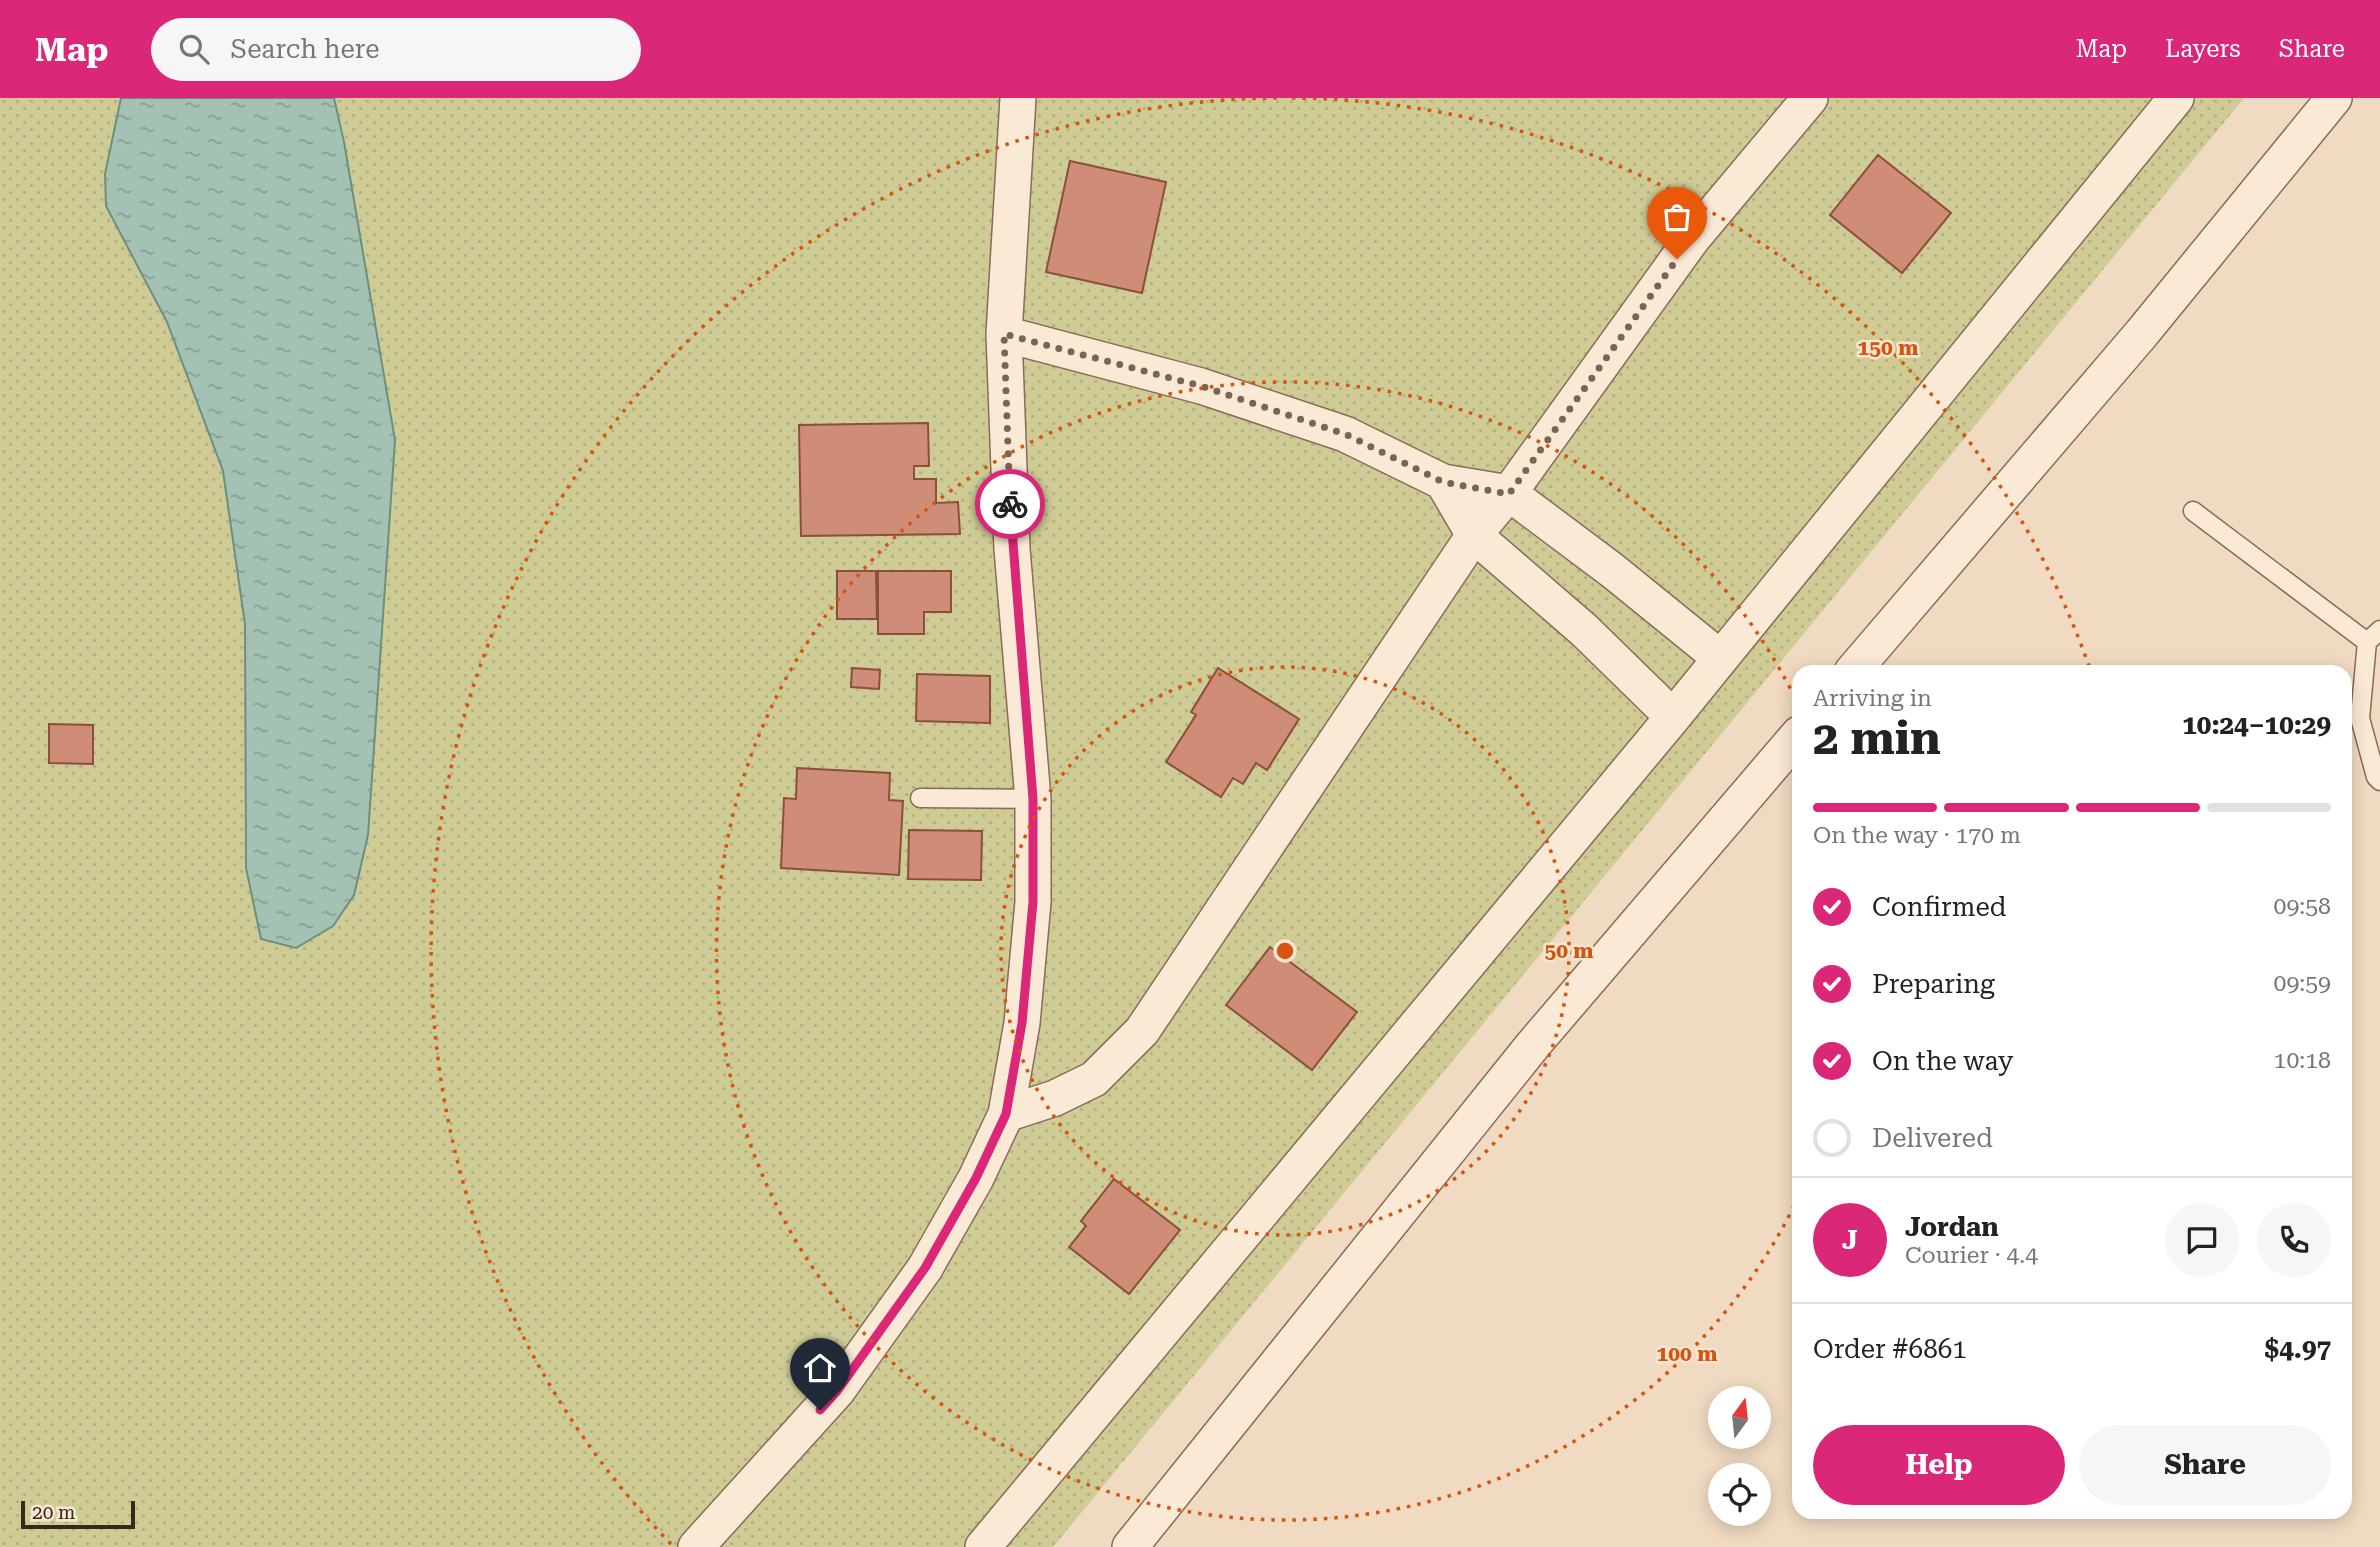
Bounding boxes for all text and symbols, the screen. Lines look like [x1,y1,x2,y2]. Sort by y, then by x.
search box [151,18,641,81]
text: Map [35,30,109,69]
icon: search [175,30,213,68]
text: Search here [231,34,380,64]
text: Map [2076,35,2127,63]
text: Layers [2165,35,2241,63]
text: Share [2279,35,2345,63]
pin [1647,187,1707,259]
icon: bag [1658,198,1696,236]
text: 150 m [1858,336,1918,360]
courier [975,469,1045,539]
icon: bike [991,485,1029,523]
text: Arriving in [1813,685,1932,712]
text: 10:24–10:29 [2182,710,2331,740]
text: 2 min [1813,711,1941,765]
text: On the way · 170 m [1813,822,2021,849]
icon: check [1813,888,1851,926]
text: Confirmed [1872,892,2007,922]
text: 09:58 [2274,893,2331,920]
centre of rings [1273,939,1297,963]
text: 50 m [1544,939,1594,963]
icon: check [1813,965,1851,1003]
text: Preparing [1872,969,1995,999]
text: 09:59 [2274,970,2331,997]
icon: check [1813,1042,1851,1080]
text: On the way [1872,1046,2013,1076]
text: 10:18 [2274,1047,2331,1074]
text: Delivered [1872,1123,1993,1153]
button: chat [2165,1203,2239,1277]
button: phone [2257,1203,2331,1277]
text: Jordan [1905,1212,1999,1242]
text: J [1842,1225,1858,1255]
text: Courier · 4.4 [1905,1242,2038,1269]
text: Order #6861 [1813,1334,1967,1364]
text: $4.97 [2265,1334,2331,1364]
pin [790,1338,850,1410]
text: 100 m [1657,1342,1717,1366]
icon: home [801,1349,839,1387]
north arrow [1708,1386,1771,1449]
map controls [1708,1386,1771,1526]
button: Help [1813,1425,2065,1505]
button: Share [2079,1425,2331,1505]
button: locate [1708,1463,1771,1526]
scale bar [21,1498,135,1530]
text: 20 m [32,1501,75,1524]

